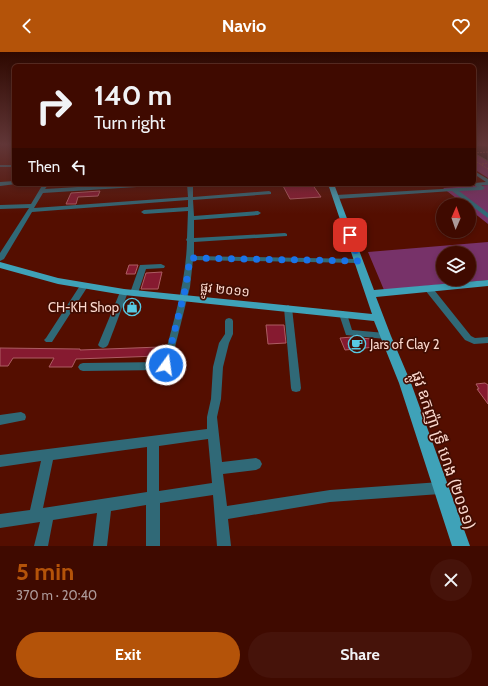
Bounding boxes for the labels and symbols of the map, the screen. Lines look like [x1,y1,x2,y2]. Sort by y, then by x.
north arrow [436,198,476,238]
pin [333,218,367,252]
street label: ផ្លូវ ២០១១ [199,278,251,303]
shop icon: CH-KH Shop [122,297,142,317]
place label: CH-KH Shop [48,299,119,315]
cafe icon: Jars of Clay 2 [347,334,367,354]
place label: Jars of Clay 2 [369,336,440,352]
position arrow [145,344,187,386]
street label: ផ្លូវ ឧកញ៉ា ទ្រី ហេង (២០១១) [403,368,480,533]

